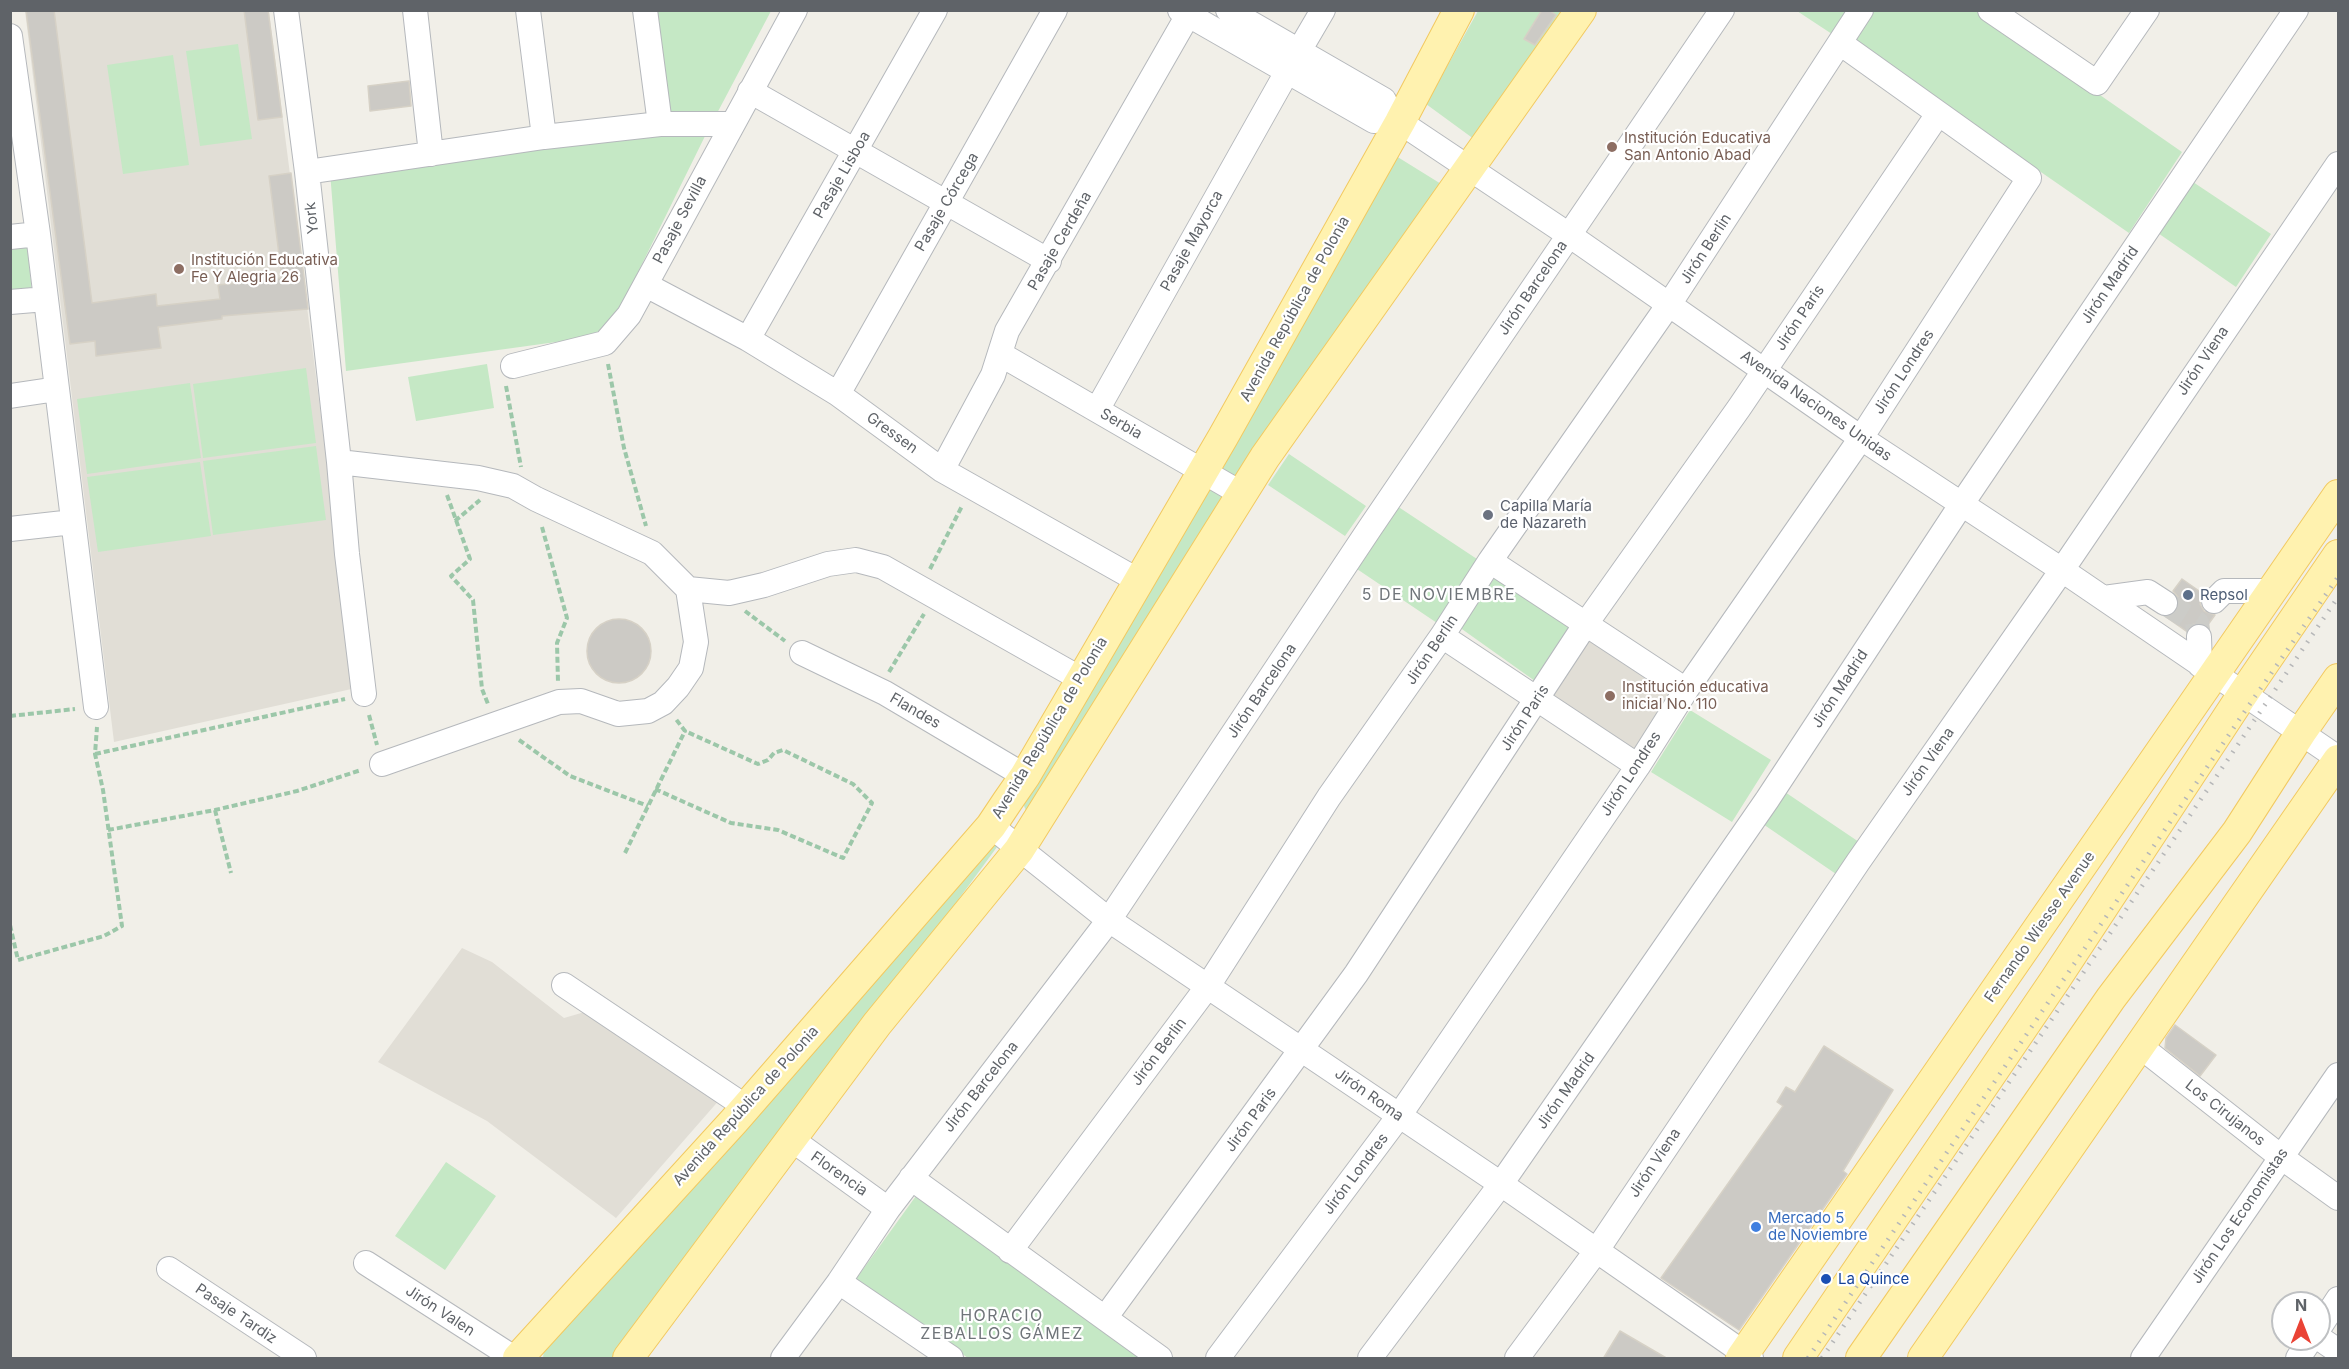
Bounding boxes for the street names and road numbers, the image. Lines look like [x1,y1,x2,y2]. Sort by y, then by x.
street label: Pasaje Lisboa [810,128,874,222]
street label: Pasaje Córcega [911,149,983,255]
street label: Pasaje Sevilla [649,173,711,267]
street label: Pasaje Cerdeña [1024,188,1096,294]
street label: Pasaje Mayorca [1157,188,1227,294]
street label: York [301,201,323,235]
street label: Jirón Berlin [1677,210,1735,288]
street label: Avenida República de Polonia [1237,213,1353,405]
street label: Jirón Barcelona [1495,237,1571,339]
street label: Jirón Madrid [2078,243,2142,327]
street label: Jirón Paris [1772,282,1828,354]
street label: Jirón Viena [2173,323,2233,399]
street label: Jirón Londres [1870,326,1938,418]
street label: Avenida Naciones Unidas [1737,347,1895,465]
street label: Serbia [1097,405,1145,443]
street label: Gressen [863,408,921,458]
street label: Jirón Berlin [1402,612,1462,688]
street label: Avenida República de Polonia [989,634,1111,822]
street label: Jirón Barcelona [1224,640,1300,742]
street label: Jirón Madrid [1808,647,1872,731]
street label: Jirón Paris [1497,682,1553,754]
street label: Flandes [886,689,944,733]
street label: Jirón Viena [1898,724,1958,800]
street label: Jirón Londres [1597,728,1665,820]
street label: Fernando Wiesse Avenue [1981,848,2099,1006]
street label: Jirón Berlin [1128,1015,1190,1089]
street label: Avenida República de Polonia [669,1022,823,1190]
street label: Jirón Barcelona [940,1038,1022,1136]
street label: Jirón Madrid [1533,1049,1599,1133]
street label: Jirón Roma [1331,1065,1407,1125]
street label: Los Cirujanos [2181,1076,2269,1150]
street label: Jirón Paris [1222,1084,1280,1156]
street label: Jirón Viena [1625,1125,1685,1201]
street label: Jirón Londres [1320,1130,1392,1218]
street label: Jirón Los Economistas [2188,1145,2292,1287]
street label: Florencia [807,1148,871,1200]
street label: Pasaje Tardiz [192,1280,280,1348]
street label: Jirón Valen [402,1282,478,1340]

